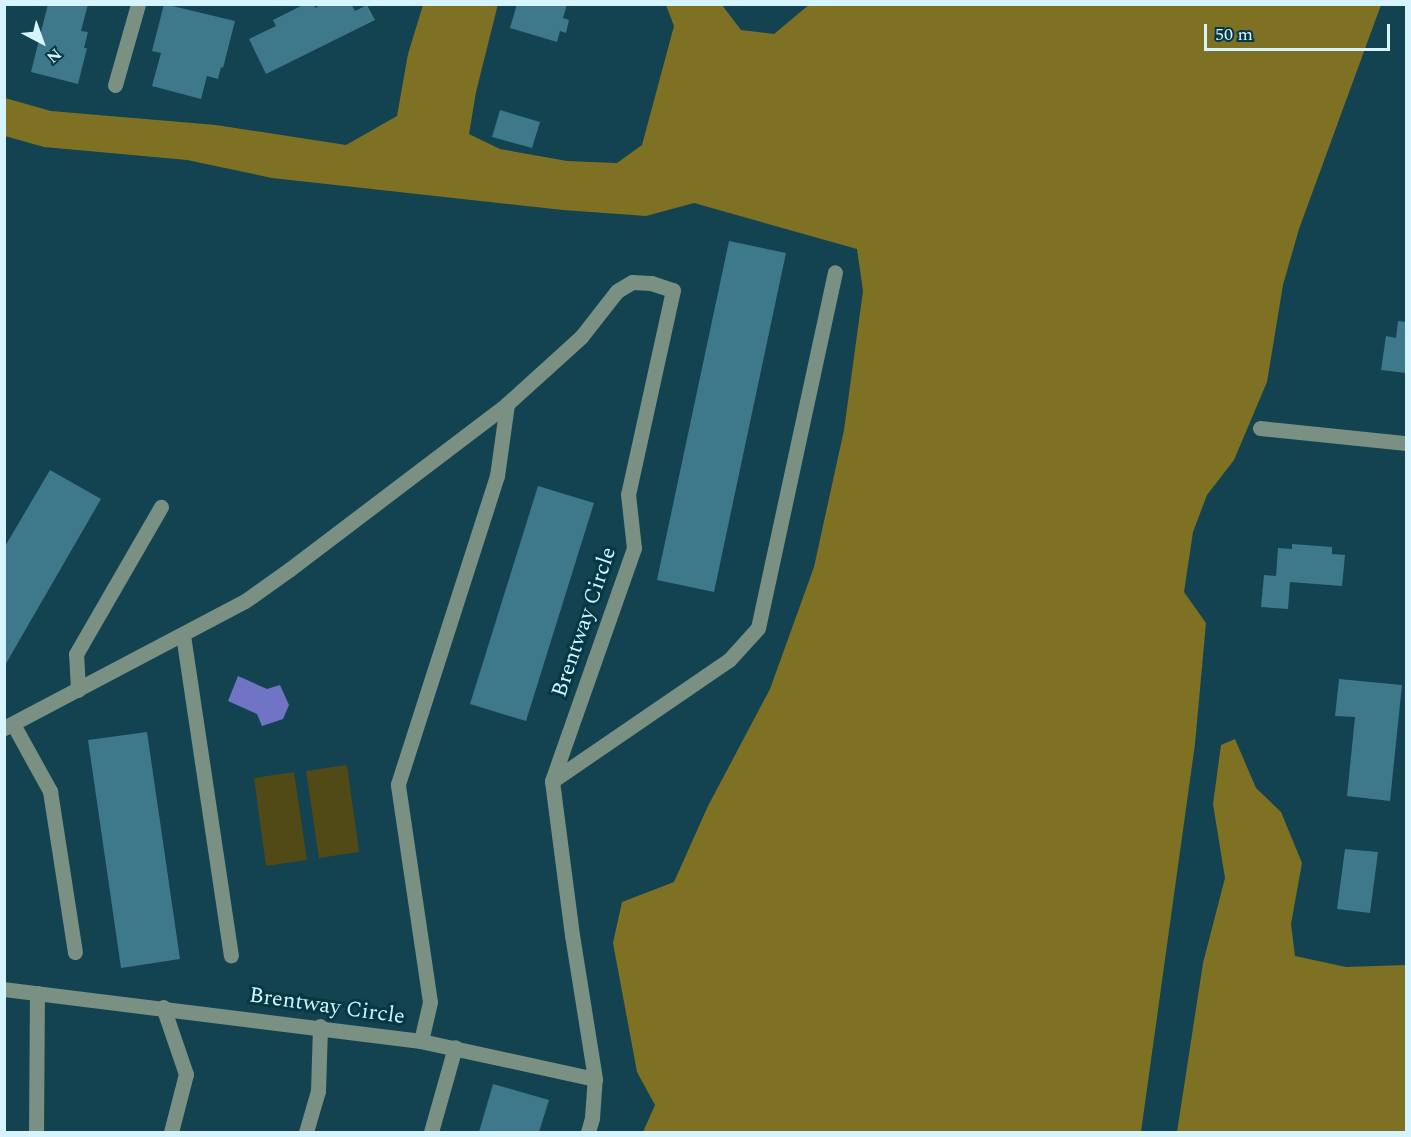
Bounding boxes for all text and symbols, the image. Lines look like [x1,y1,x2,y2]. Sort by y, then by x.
north arrow [12,12,72,72]
scale bar [1207,12,1393,50]
text: 50 m [1215,21,1253,48]
text: N [41,42,67,69]
street label: Brentway Circle [546,543,622,701]
street label: Brentway Circle [247,982,407,1030]

